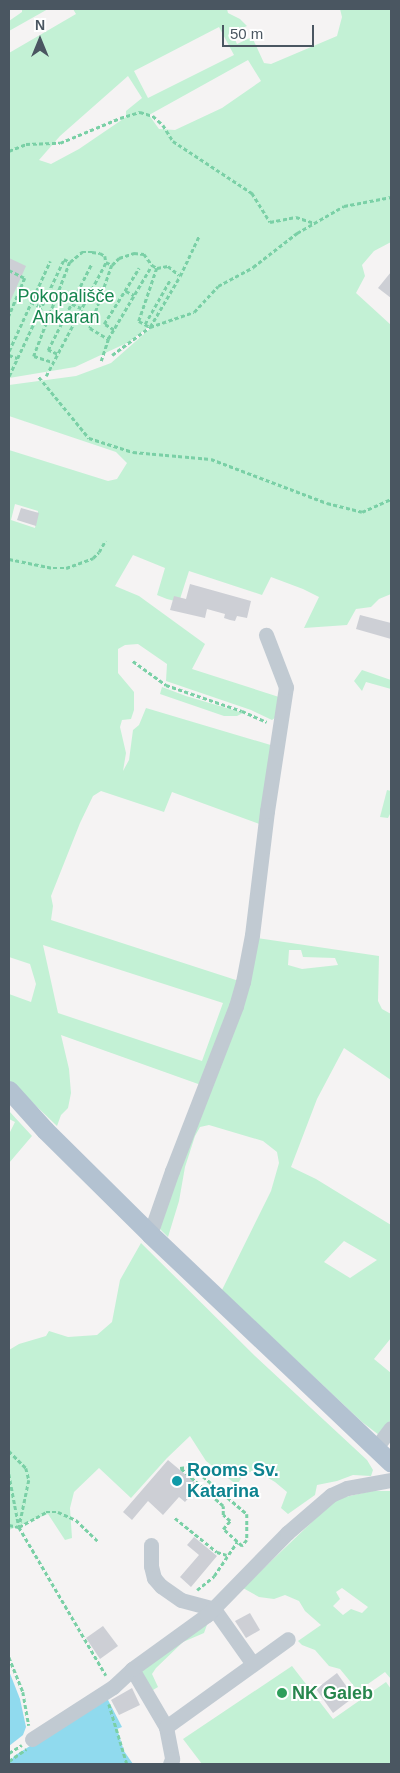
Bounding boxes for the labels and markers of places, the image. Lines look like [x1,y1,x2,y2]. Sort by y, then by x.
place label: Rooms Sv. Katarina [187,1460,279,1502]
marker: Rooms Sv. Katarina [171,1475,183,1487]
place label: NK Galeb [292,1682,373,1704]
marker: NK Galeb [276,1687,288,1699]

